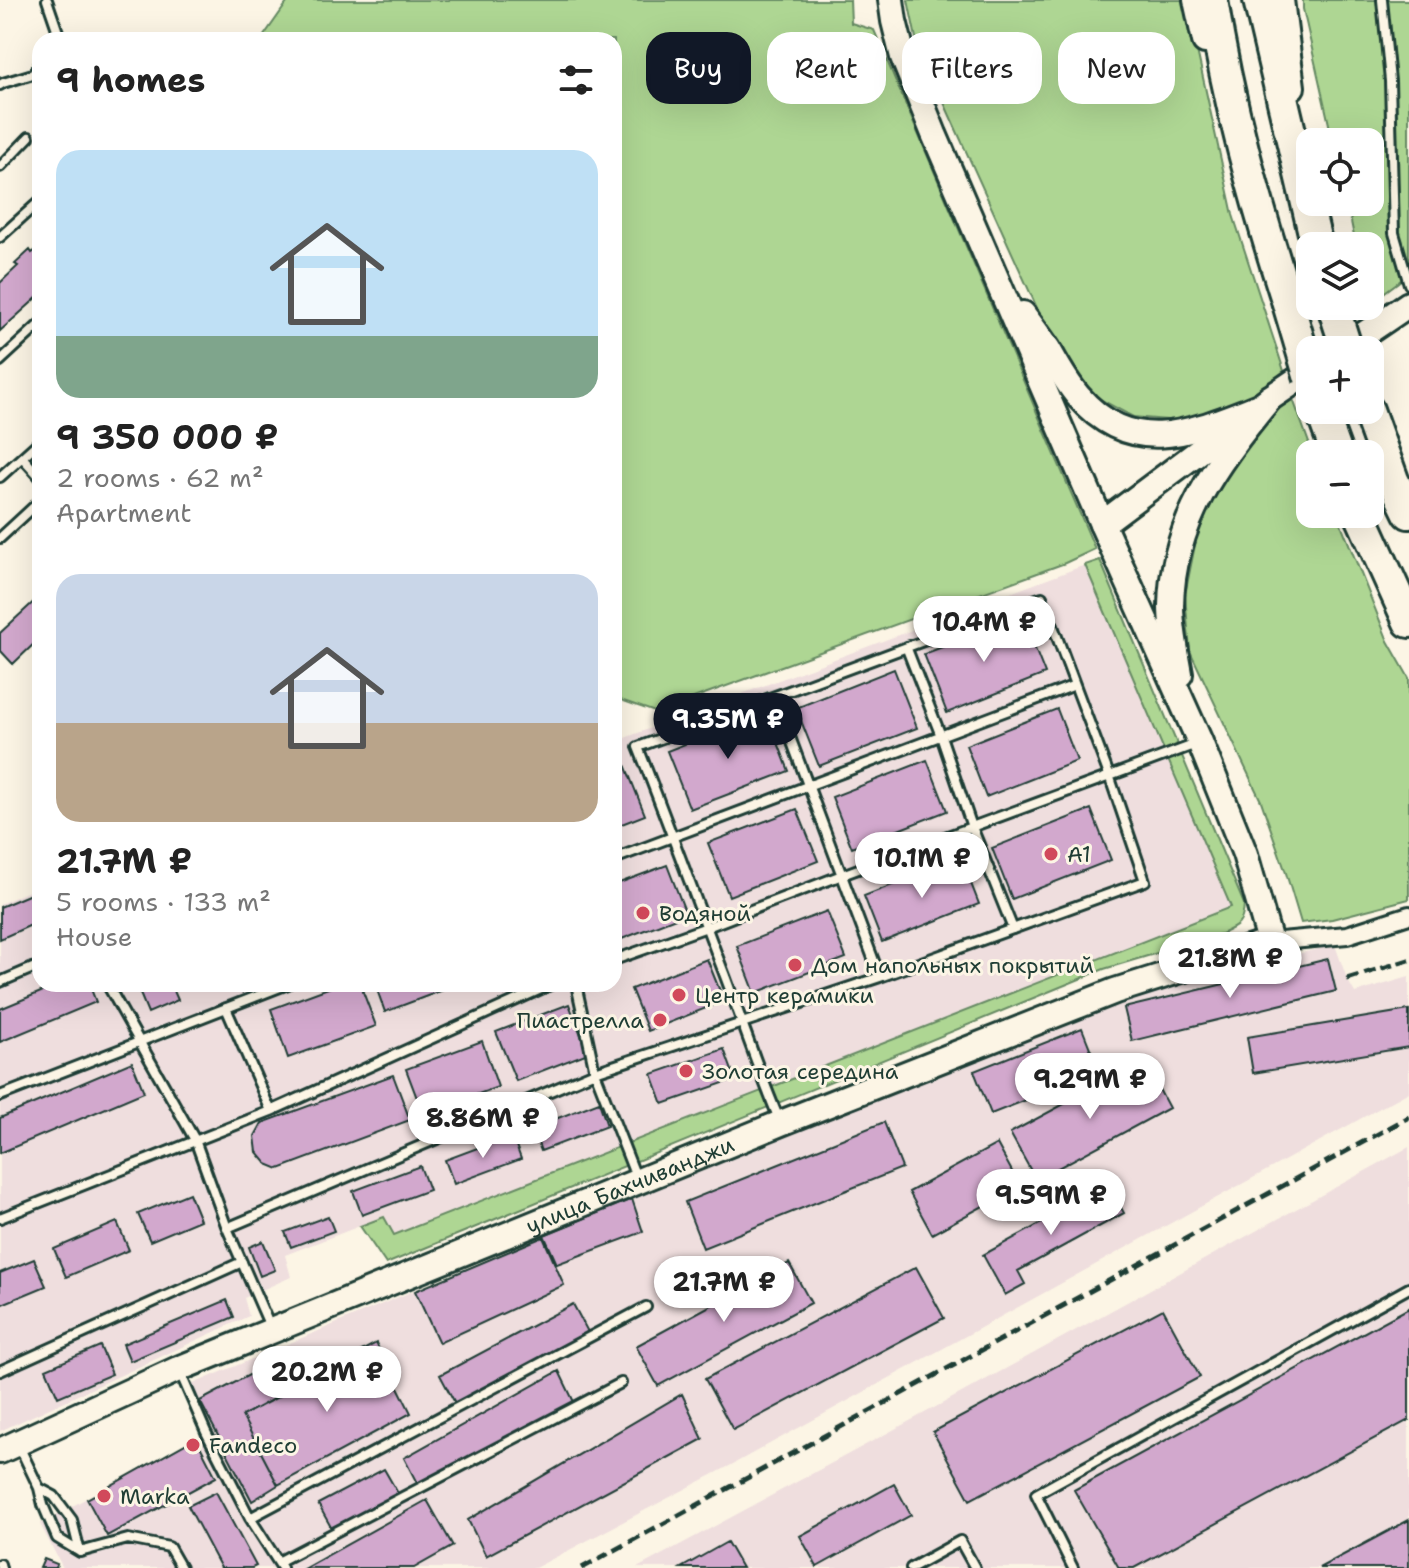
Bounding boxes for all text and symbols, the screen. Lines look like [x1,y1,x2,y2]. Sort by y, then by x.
chip: Buy [646,32,751,104]
chip: Rent [767,32,886,104]
chip: Filters [902,32,1042,104]
chip: New [1058,32,1175,104]
text: 9 homes [56,57,205,103]
icon: filters [554,58,598,102]
map controls [1296,128,1384,528]
button: locate [1296,128,1384,216]
icon: home [255,202,399,346]
button: layers [1296,232,1384,320]
button: + [1296,336,1384,424]
text: 9 350 000 ₽ [56,414,278,460]
button: − [1296,440,1384,528]
text: 2 rooms · 62 m² [56,460,264,495]
text: Apartment [56,495,192,530]
pin: 10.4M ₽ [910,596,1058,664]
text: 10.4M ₽ [931,604,1037,639]
icon: home [255,626,399,770]
pin: 9.35M ₽ [654,693,802,761]
text: 9.35M ₽ [671,701,785,736]
pin: 10.1M ₽ [848,832,996,900]
text: 21.7M ₽ [56,838,192,884]
text: 10.1M ₽ [873,840,971,875]
place label: A1 [1067,840,1091,869]
marker: A1 [1042,845,1060,863]
text: 5 rooms · 133 m² [56,884,271,919]
place label: Водяной [659,899,751,928]
marker: Водяной [634,904,652,922]
text: House [56,919,132,954]
pin: 21.8M ₽ [1156,932,1304,1000]
text: 21.8M ₽ [1177,940,1283,975]
place label: Дом напольных покрытий [811,951,1094,980]
marker: Дом напольных покрытий [786,956,804,974]
place label: Центр керамики [695,981,874,1010]
marker: Центр керамики [670,986,688,1004]
place label: Пиастрелла [517,1006,644,1035]
marker: Пиастрелла [651,1011,669,1029]
pin: 9.29M ₽ [1016,1053,1164,1121]
place label: Золотая середина [702,1057,899,1086]
text: 9.29M ₽ [1033,1061,1147,1096]
marker: Золотая середина [677,1062,695,1080]
pin: 8.86M ₽ [409,1092,557,1160]
text: 8.86M ₽ [426,1100,540,1135]
street label: улица Бахчиванджи [522,1130,739,1241]
pin: 9.59M ₽ [977,1169,1125,1237]
text: 9.59M ₽ [994,1177,1108,1212]
pin: 21.7M ₽ [650,1256,798,1324]
text: 21.7M ₽ [672,1264,776,1299]
pin: 20.2M ₽ [253,1346,401,1414]
text: 20.2M ₽ [270,1354,384,1389]
place label: Fandeco [209,1431,297,1460]
marker: Fandeco [184,1436,202,1454]
place label: Marka [120,1482,190,1511]
marker: Marka [95,1487,113,1505]

